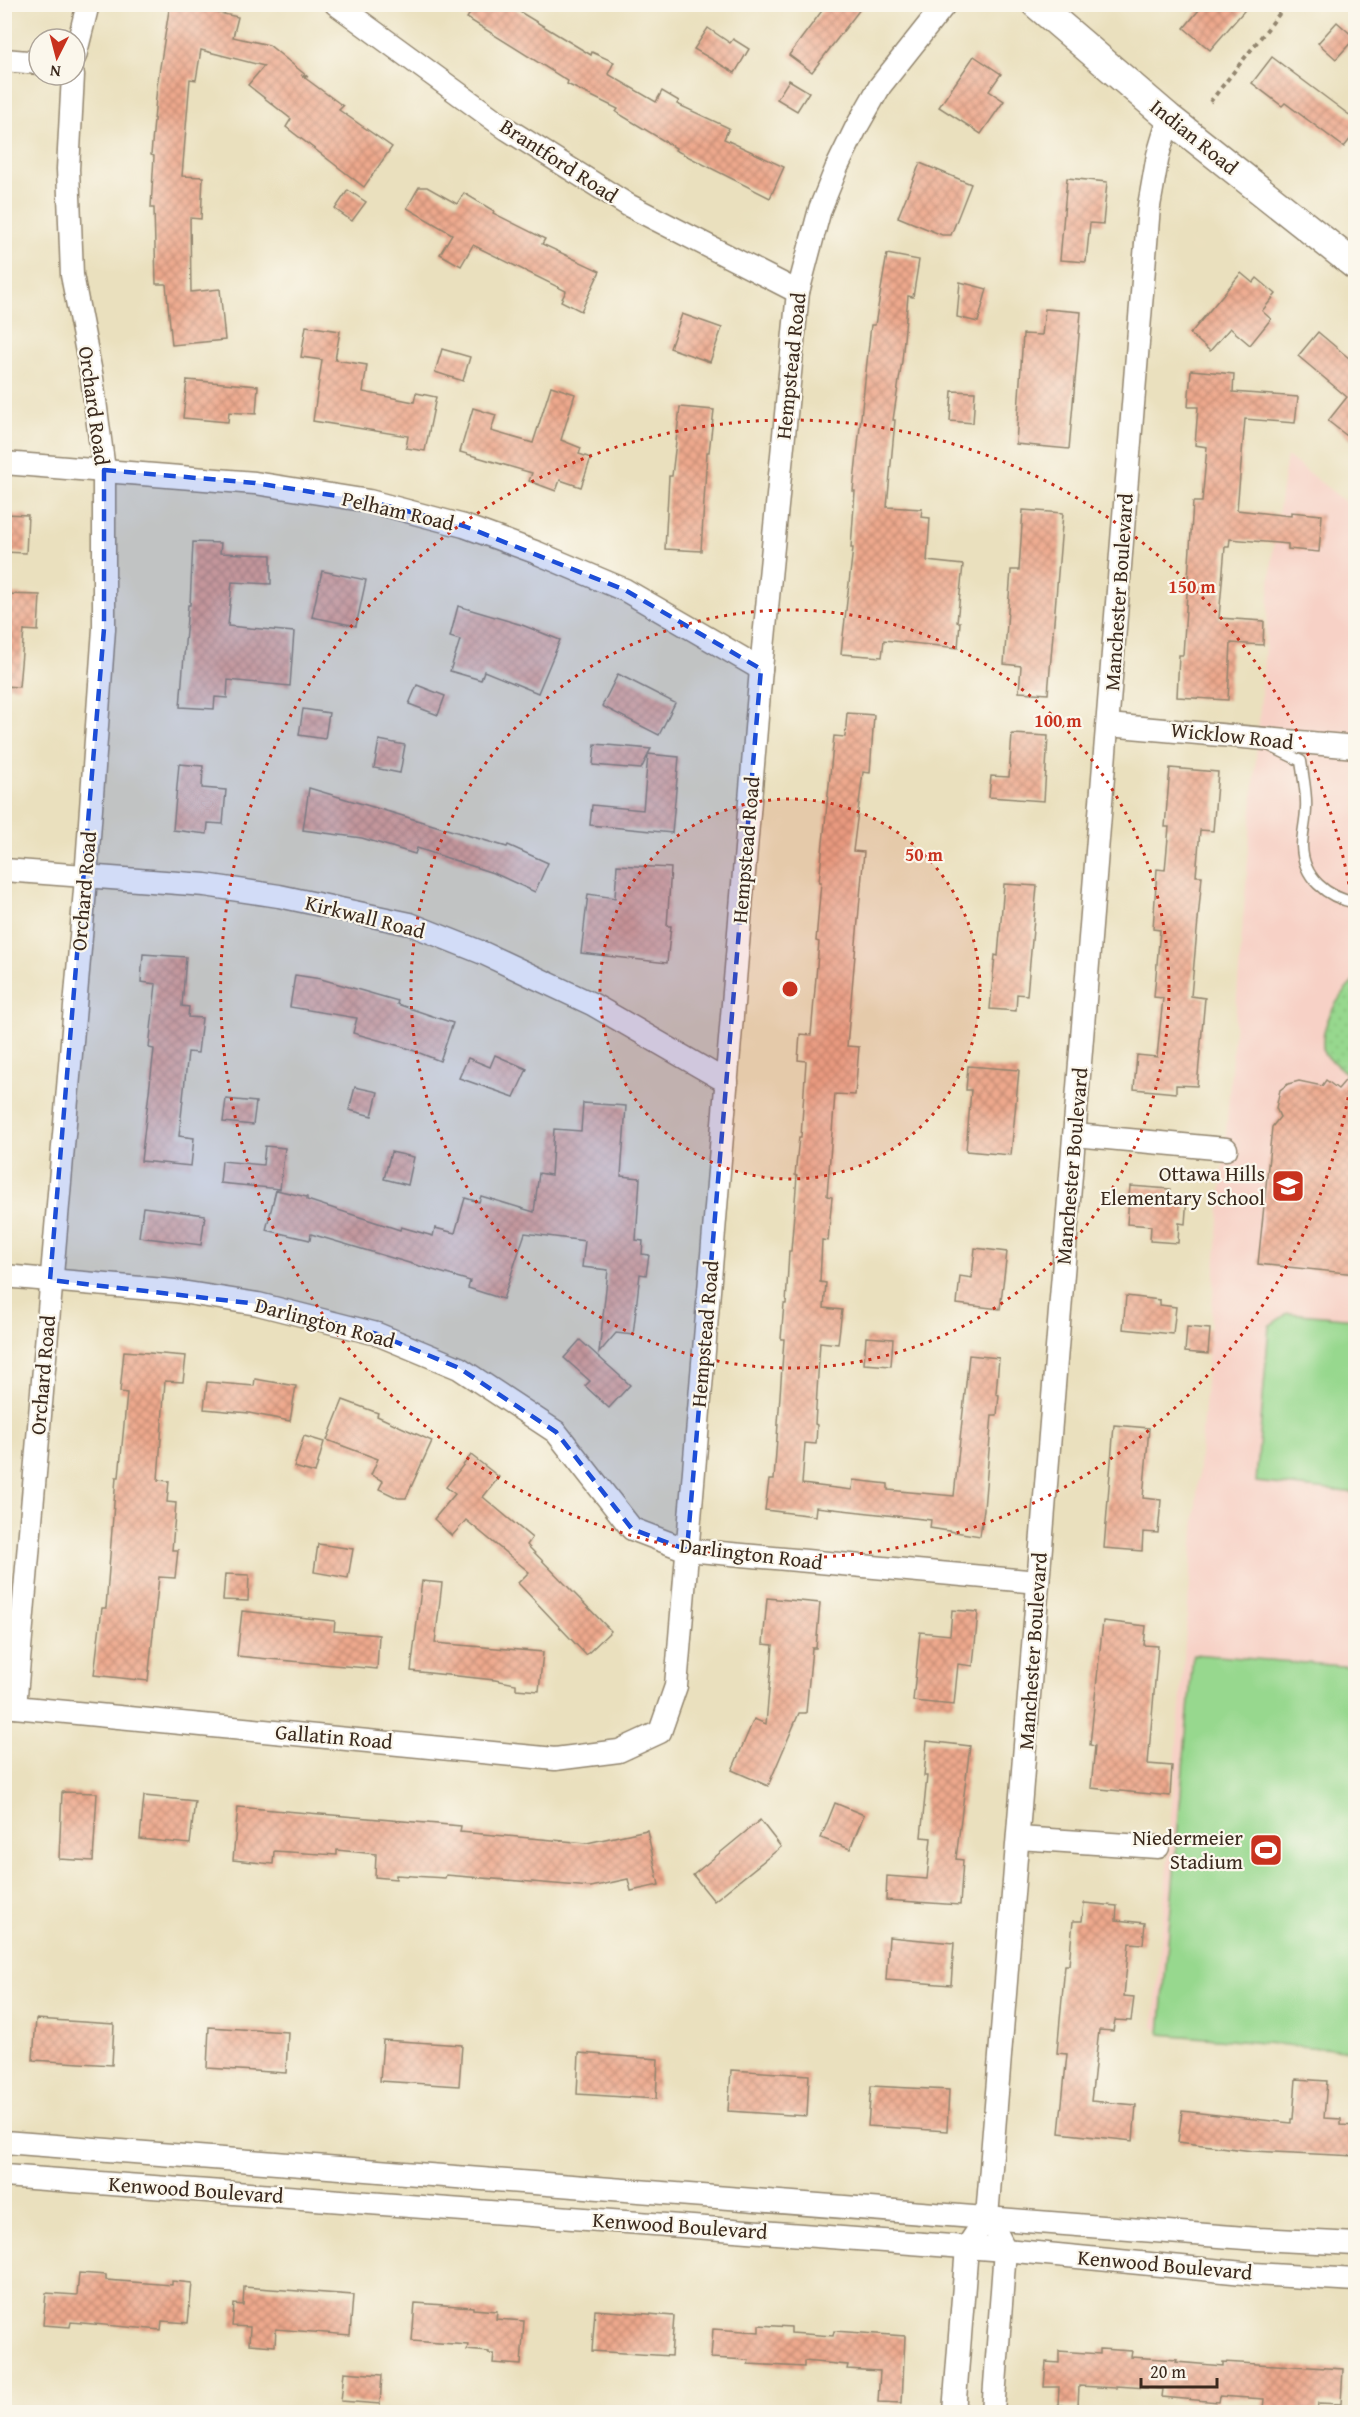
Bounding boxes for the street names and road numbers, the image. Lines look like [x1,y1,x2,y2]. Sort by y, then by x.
street label: Indian Road [1144,91,1246,182]
street label: Brantford Road [494,111,625,211]
street label: Hempstead Road [767,290,814,441]
street label: Orchard Road [71,344,118,468]
street label: Pelham Road [339,483,458,539]
street label: Manchester Boulevard [1096,491,1141,692]
street label: Wicklow Road [1169,714,1296,757]
street label: Hempstead Road [724,774,767,925]
street label: Orchard Road [63,829,104,952]
street label: Kirkwall Road [302,887,429,947]
street label: Manchester Boulevard [1047,1065,1096,1266]
street label: Hempstead Road [683,1258,726,1409]
street label: Darlington Road [252,1289,399,1356]
street label: Orchard Road [22,1313,63,1436]
street label: Darlington Road [678,1529,825,1578]
street label: Manchester Boulevard [1010,1550,1055,1751]
street label: Gallatin Road [274,1716,395,1757]
street label: Kenwood Boulevard [108,2168,285,2211]
street label: Kenwood Boulevard [592,2204,769,2247]
street label: Kenwood Boulevard [1076,2241,1254,2288]

